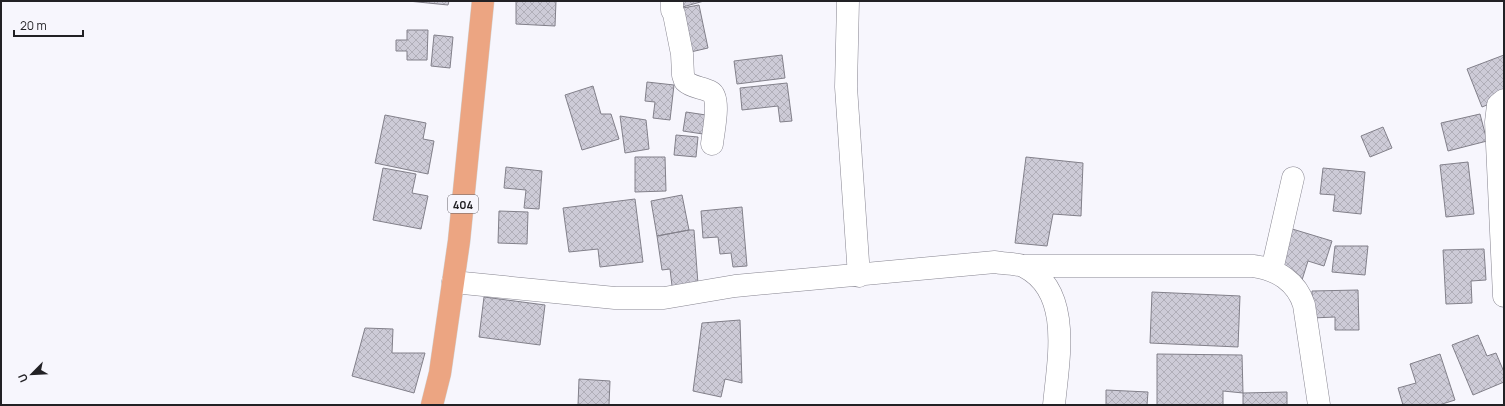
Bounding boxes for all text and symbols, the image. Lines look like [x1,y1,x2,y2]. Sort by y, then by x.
scale bar [14,12,83,38]
text: 20 m [20,17,47,34]
road number: 404 [448,195,478,213]
north arrow [12,354,52,394]
text: U [14,372,31,385]

